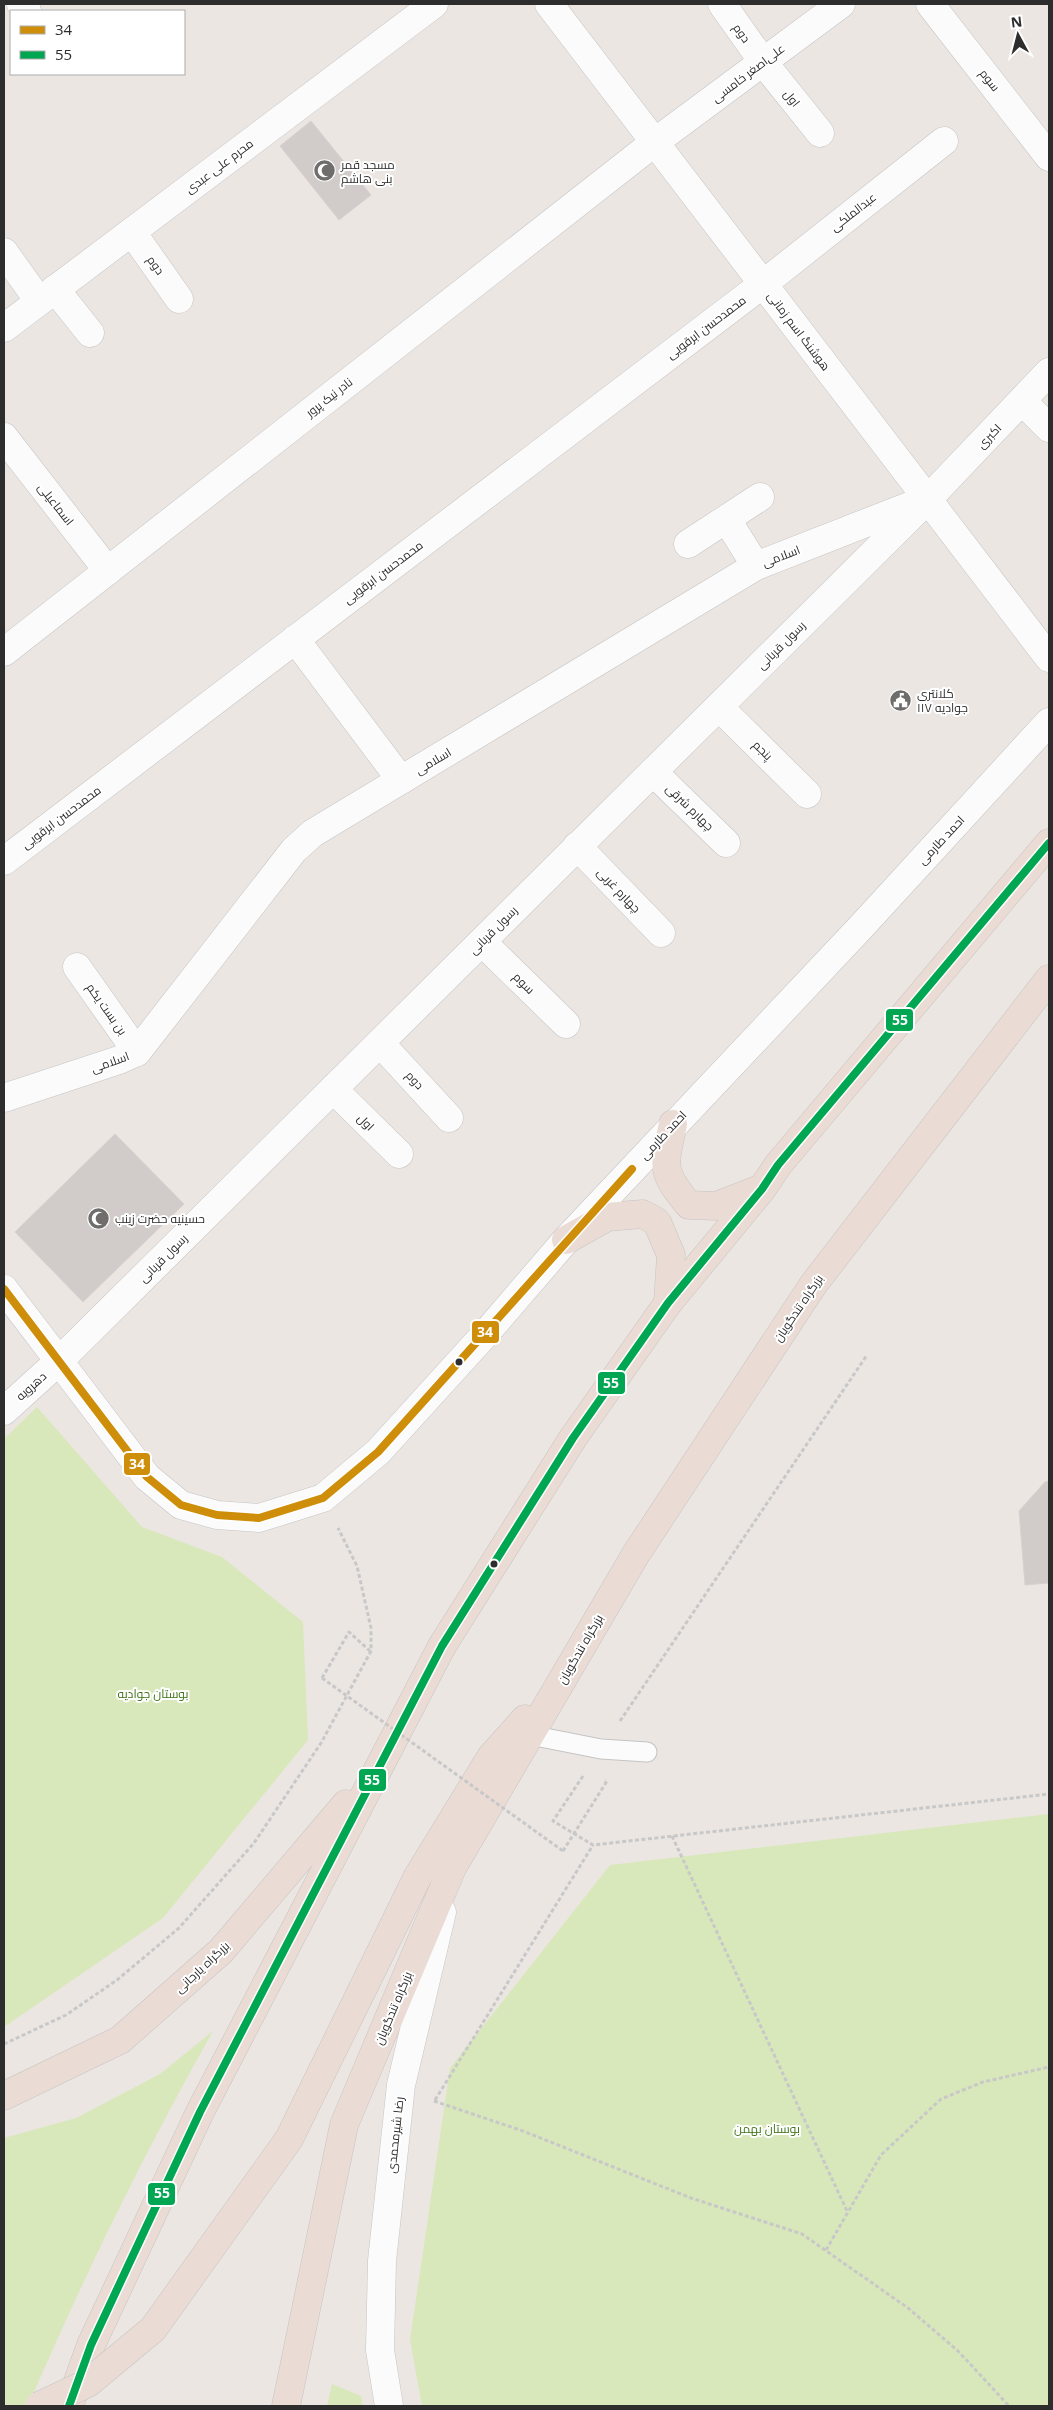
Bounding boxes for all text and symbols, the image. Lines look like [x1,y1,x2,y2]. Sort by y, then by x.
legend [10,10,185,75]
north arrow [993,10,1043,60]
text: N [1010,11,1023,32]
text: 34 [55,19,73,39]
street label: دوم [729,20,755,46]
street label: علی‌اصغر خامسی [708,40,788,106]
text: 55 [55,44,72,64]
street label: سوم [976,65,1004,95]
street label: اول [780,86,804,110]
street label: محرم علی عبدی [181,135,257,197]
place label: مسجد قمر بنی هاشم [340,156,395,187]
mosque icon: مسجد قمر بنی هاشم [313,159,337,183]
street label: عبدالملکی [827,189,879,235]
street label: دوم [143,252,169,278]
street label: هوشنگ اسم زمانی [764,288,834,374]
street label: محمدحسن ابرقویی [663,291,749,363]
street label: نادر نیک پرور [301,373,357,422]
street label: اکبری [973,420,1005,452]
street label: اسماعیلی [34,479,78,529]
street label: محمدحسن ابرقویی [340,536,426,608]
street label: اسلامی [760,541,802,571]
street label: رسول قربانی [753,617,809,673]
place label: کلانتری ۱۱۷ جوادیه [917,685,968,716]
public building icon: کلانتری ۱۱۷ جوادیه [889,688,913,712]
street label: پنجم [749,736,777,765]
street label: اسلامی [412,744,454,778]
street label: چهارم شرقی [662,780,718,835]
street label: محمدحسن ابرقویی [18,781,104,853]
street label: احمد طارمی [914,812,968,868]
street label: چهارم غربی [593,864,645,917]
street label: رسول قربانی [465,902,521,958]
street label: سوم [509,968,539,998]
street label: بن بست یکم [83,979,131,1039]
line badge: 55 [885,1008,914,1032]
text: 55 [892,1010,908,1029]
street label: اسلامی [89,1047,131,1077]
street label: دوم [402,1067,428,1093]
street label: احمد طارمی [636,1107,690,1163]
street label: اول [354,1110,378,1134]
mosque icon: حسینیه حضرت زینب [87,1206,111,1230]
place label: حسینیه حضرت زینب [115,1210,205,1227]
street label: رسول قربانی [135,1230,191,1286]
street label: بزرگراه تندگویان [769,1271,827,1345]
line badge: 34 [471,1320,500,1344]
text: 34 [477,1322,493,1341]
unlabelled marker [454,1357,464,1367]
street label: دهرویه [12,1368,50,1404]
line badge: 55 [597,1371,626,1395]
text: 55 [603,1373,619,1392]
line badge: 34 [123,1452,151,1476]
text: 34 [129,1454,145,1473]
unlabelled marker [489,1559,499,1569]
street label: بزرگراه تندگویان [553,1611,607,1687]
park label: بوستان جوادیه [117,1685,189,1702]
line badge: 55 [358,1768,387,1792]
text: 55 [364,1770,380,1789]
street label: بزرگراه یارجانی [171,1937,233,1997]
street label: بزرگراه تندگویان [370,1969,416,2047]
street label: رضا شیرمحمدی [383,2096,407,2174]
park label: بوستان بهمن [734,2120,800,2137]
line badge: 55 [147,2182,176,2206]
text: 55 [154,2183,170,2202]

